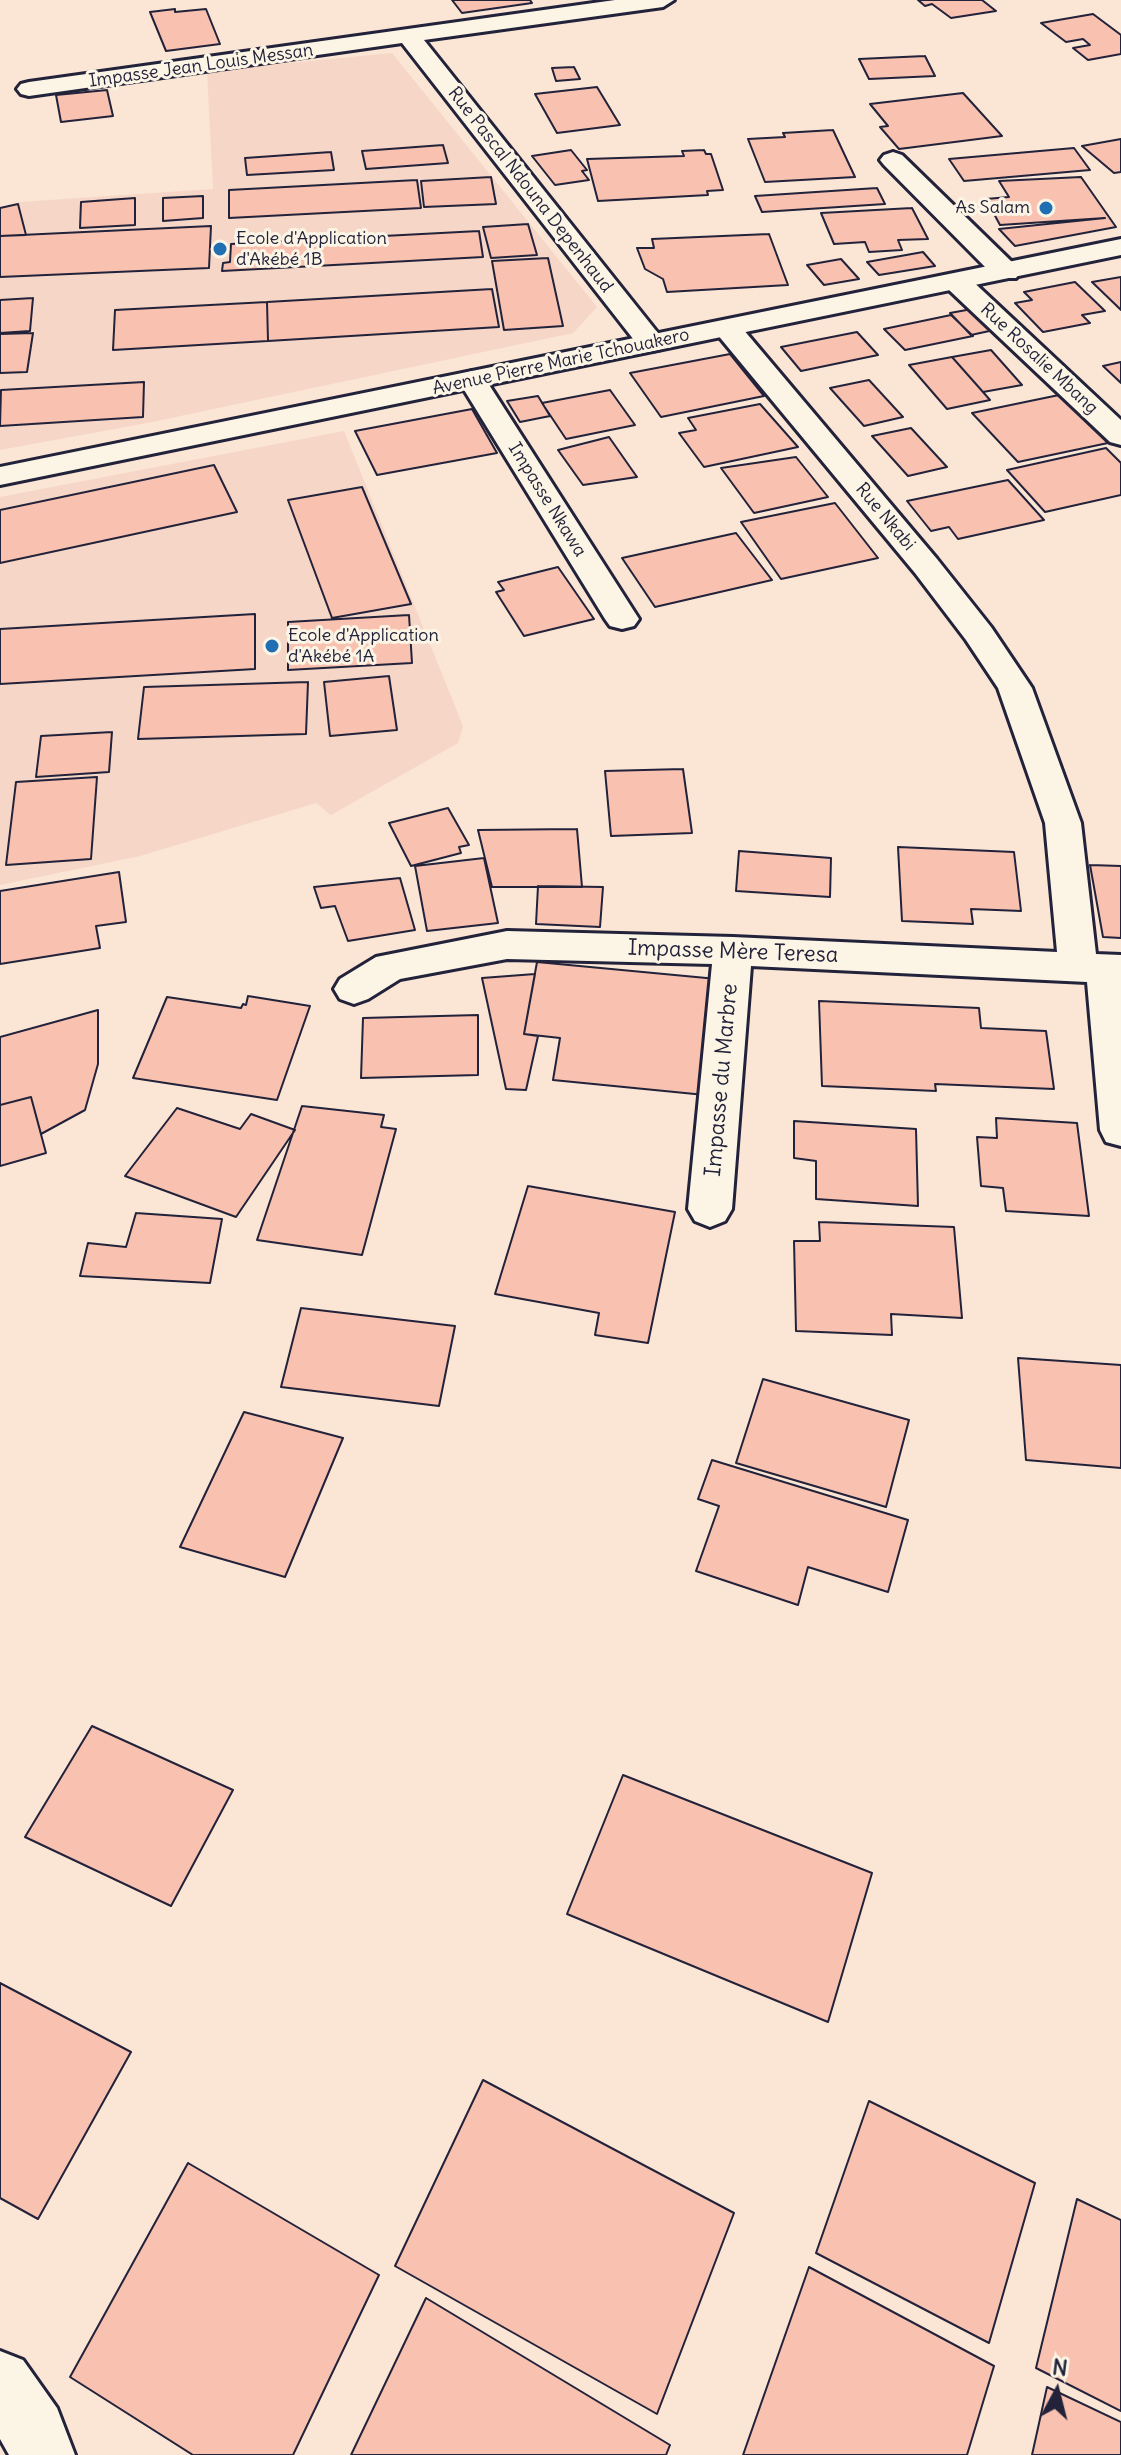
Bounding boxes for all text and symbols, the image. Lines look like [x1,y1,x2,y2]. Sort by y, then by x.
street label: Impasse Jean Louis Messan [87,40,315,92]
street label: Rue Pascal Ndouna Depenhaud [443,83,617,297]
place label: As Salam [956,197,1030,219]
marker: As Salam [1037,199,1055,217]
place label: Ecole d'Application d'Akébé 1B [236,228,387,270]
marker: Ecole d'Application d'Akébé 1B [211,240,229,258]
street label: Rue Rosalie Mbang [976,299,1102,419]
street label: Avenue Pierre Marie Tchouakero [431,324,691,400]
street label: Impasse Nkawa [503,439,591,561]
street label: Rue Nkabi [851,479,919,555]
place label: Ecole d'Application d'Akébé 1A [288,625,439,668]
marker: Ecole d'Application d'Akébé 1A [263,637,281,655]
street label: Impasse Mère Teresa [627,935,839,969]
street label: Impasse du Marbre [700,982,744,1178]
north arrow [1017,2351,1097,2431]
text: N [1051,2352,1069,2382]

